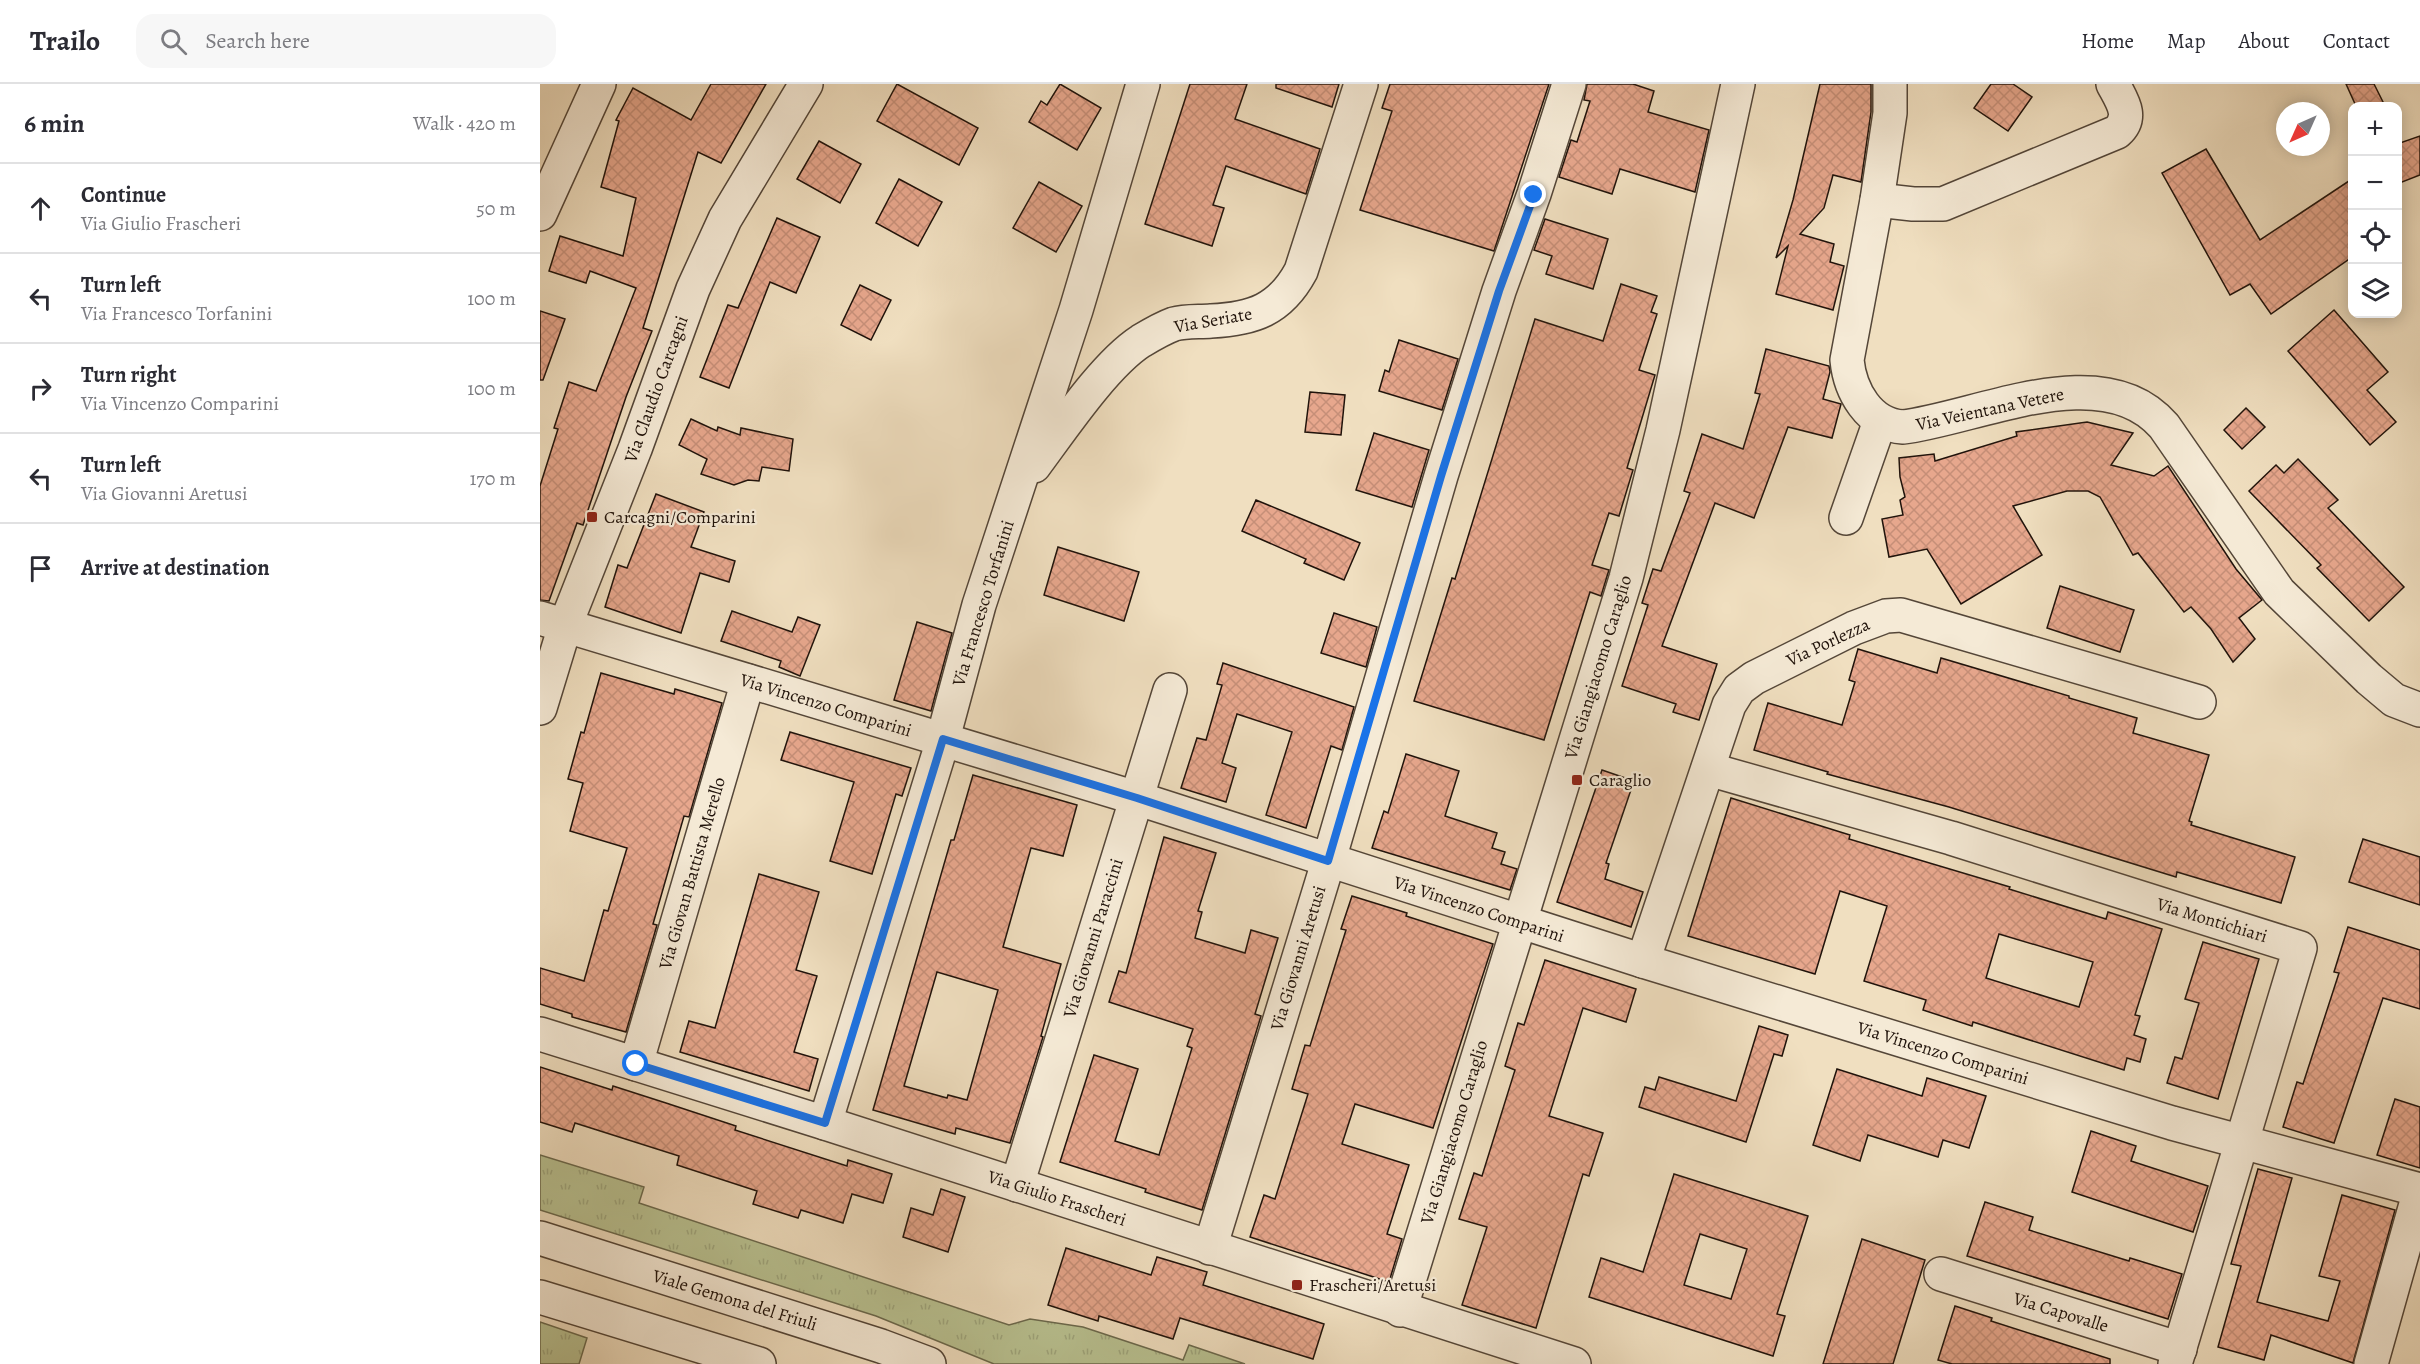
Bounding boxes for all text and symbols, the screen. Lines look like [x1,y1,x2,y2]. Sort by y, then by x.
search box [136,14,556,68]
text: Trailo [30,22,100,60]
icon: search [157,25,190,58]
text: Search here [205,26,310,56]
text: Home [2081,27,2134,55]
text: Map [2167,27,2205,55]
text: About [2238,27,2290,55]
text: Contact [2323,27,2390,55]
north arrow [2276,102,2330,156]
map controls [2348,102,2402,318]
button: + [2348,102,2402,156]
text: 6 min [24,106,85,141]
text: Walk · 420 m [413,110,516,137]
button: − [2348,156,2402,210]
text: Continue [81,180,166,210]
route end [1520,181,1546,207]
icon: ahead [24,192,57,225]
text: 50 m [476,195,516,222]
text: Via Giulio Frascheri [81,210,241,237]
button: locate [2348,210,2402,264]
button: layers [2348,264,2402,318]
text: Turn left [81,270,161,300]
icon: left [24,282,57,315]
text: 100 m [467,285,516,312]
text: Via Francesco Torfanini [81,300,272,327]
street label: Via Seriate [1171,301,1254,339]
street label: Via Claudio Carcagni [618,312,694,467]
text: Turn right [81,360,177,390]
icon: right [24,372,57,405]
text: 100 m [467,375,516,402]
street label: Via Veientana Vetere [1913,382,2066,437]
text: Via Vincenzo Comparini [81,390,279,417]
text: Turn left [81,450,161,480]
icon: left [24,462,57,495]
text: 170 m [470,465,516,492]
text: Via Giovanni Aretusi [81,480,248,507]
place label: Carcagni/Comparini [604,505,756,529]
marker: Carcagni/Comparini [585,510,599,524]
street label: Via Francesco Torfanini [946,517,1020,690]
icon: arrive [24,552,57,585]
text: Arrive at destination [81,553,270,583]
street label: Via Giangiacomo Caraglio [1558,572,1637,763]
street label: Via Porlezza [1781,612,1874,672]
street label: Via Vincenzo Comparini [736,667,915,743]
place label: Caraglio [1589,768,1651,792]
marker: Caraglio [1570,773,1584,787]
street label: Via Giovan Battista Merello [653,774,731,973]
street label: Via Giovanni Paraccini [1057,855,1129,1021]
street label: Via Vincenzo Comparini [1390,870,1567,948]
street label: Via Giovanni Aretusi [1264,883,1331,1034]
street label: Via Montichiari [2153,891,2270,948]
street label: Via Vincenzo Comparini [1853,1015,2032,1091]
street label: Via Giangiacomo Caraglio [1414,1037,1493,1228]
route start [622,1050,648,1076]
street label: Via Giulio Frascheri [984,1164,1129,1232]
street label: Viale Gemona del Friuli [649,1263,820,1336]
place label: Frascheri/Aretusi [1309,1273,1436,1297]
marker: Frascheri/Aretusi [1290,1278,1304,1292]
street label: Via Capovalle [2010,1286,2111,1338]

